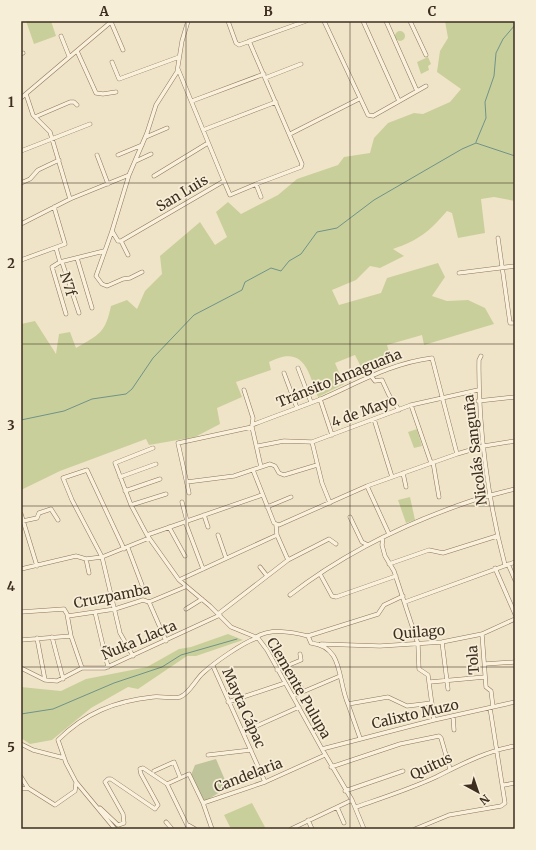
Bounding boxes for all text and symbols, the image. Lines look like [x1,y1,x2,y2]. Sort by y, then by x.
text: A [98,3,109,20]
text: B [263,3,273,20]
text: C [428,3,437,20]
text: 1 [8,94,14,111]
street label: San Luis [153,170,211,215]
text: 2 [7,255,15,272]
street label: N7f [56,270,80,299]
street label: Tránsito Amaguaña [274,345,405,411]
street label: 4 de Mayo [329,391,399,431]
street label: Nicolás Sanguña [459,393,491,506]
text: 3 [7,417,15,434]
text: 4 [7,578,16,595]
street label: Cruzpamba [72,580,152,612]
street label: Ñuka Llacta [99,616,180,664]
street label: Quilago [392,621,446,643]
street label: Clemente Pulupa [263,634,335,742]
street label: Tola [463,644,483,675]
street label: Mayta Cápac [218,665,270,751]
street label: Calixto Muzo [370,695,460,733]
text: 5 [7,739,15,756]
street label: Quitus [407,748,455,784]
street label: Candelaria [211,754,285,796]
north arrow [458,772,498,812]
text: N [476,792,492,808]

